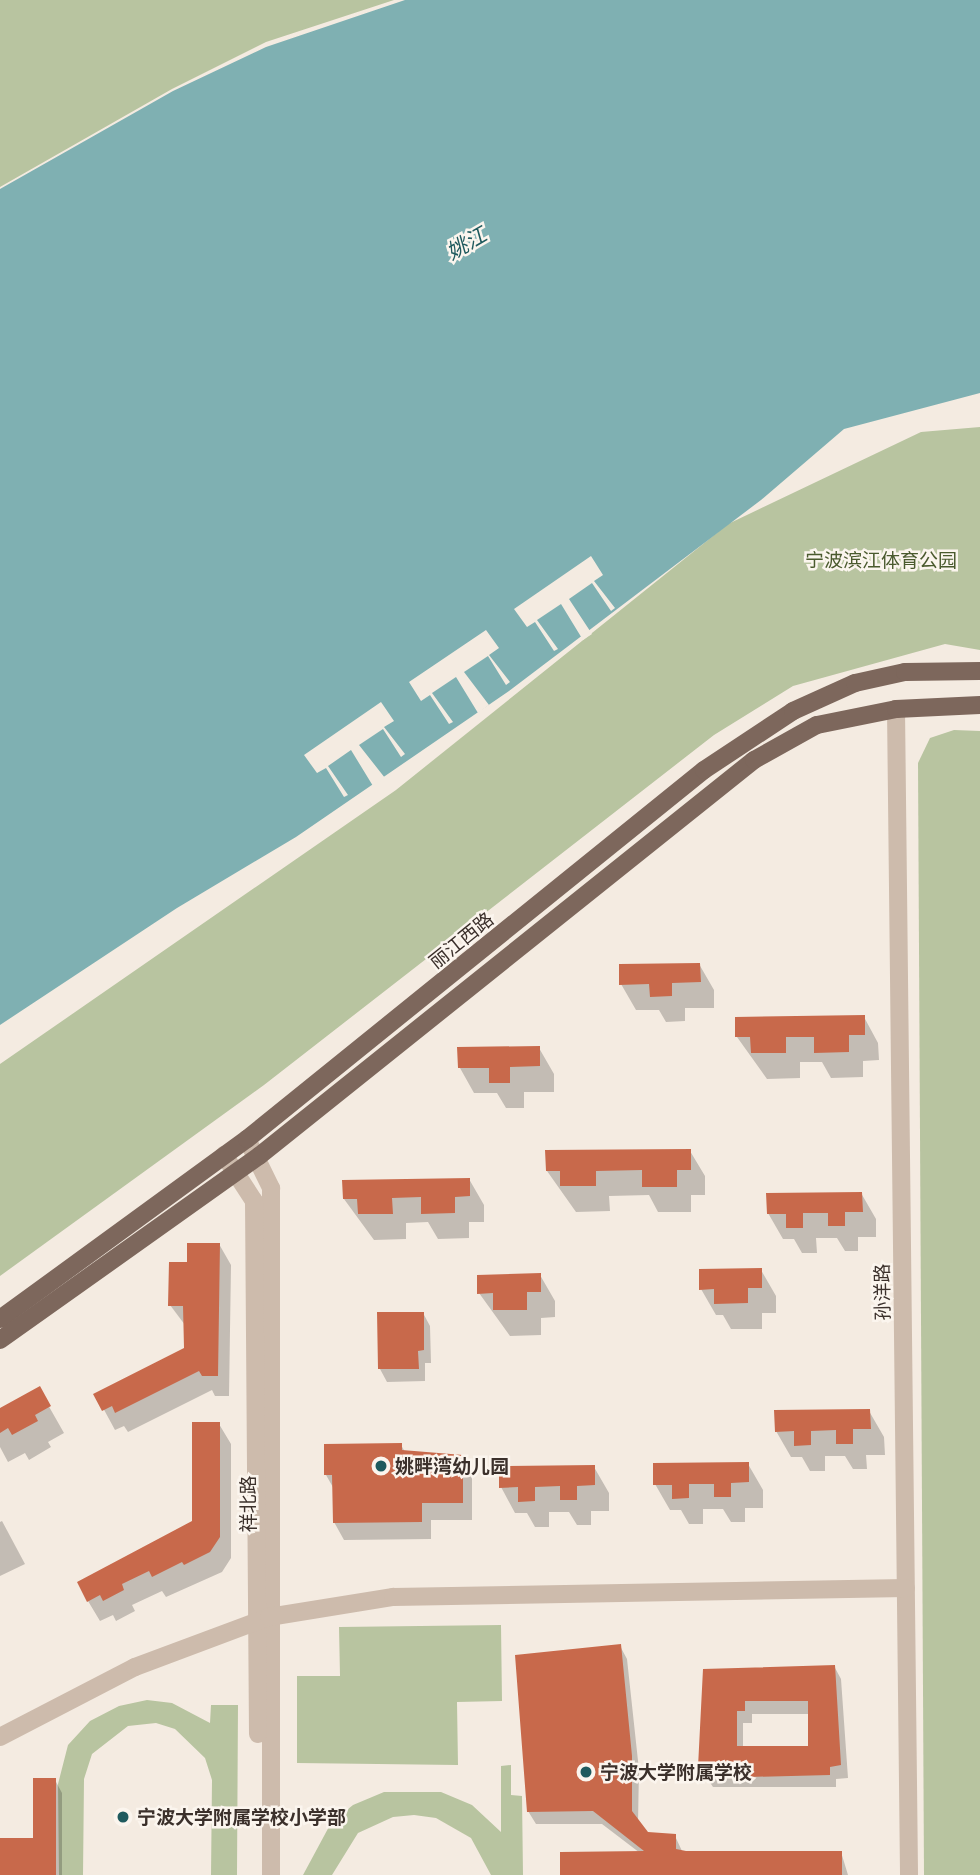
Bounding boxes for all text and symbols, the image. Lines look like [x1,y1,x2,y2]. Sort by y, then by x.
water label: 姚江 [442,222,490,264]
park label: 宁波滨江体育公园 [805,549,957,571]
street label: 丽江西路 [424,907,498,973]
street label: 孙洋路 [870,1263,894,1321]
place label: 姚畔湾幼儿园 [395,1455,509,1477]
marker: 姚畔湾幼儿园 [373,1458,389,1474]
street label: 祥北路 [237,1476,259,1532]
place label: 宁波大学附属学校 [600,1761,752,1783]
marker: 宁波大学附属学校 [578,1764,594,1780]
place label: 宁波大学附属学校小学部 [137,1806,346,1828]
marker: 宁波大学附属学校小学部 [115,1809,131,1825]

